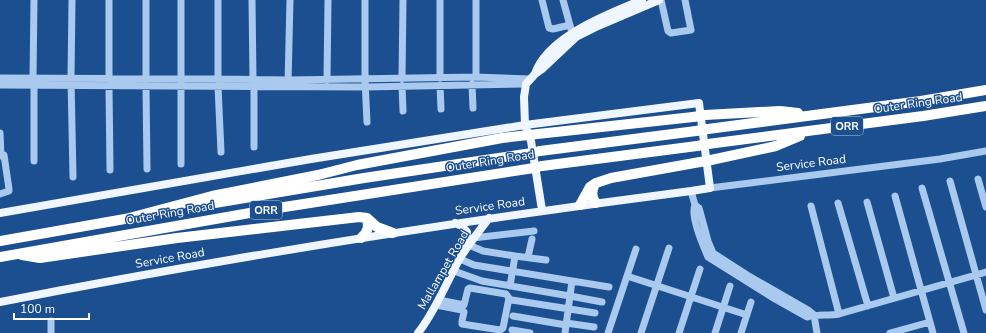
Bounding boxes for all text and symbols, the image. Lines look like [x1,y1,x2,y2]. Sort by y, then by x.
street label: Outer Ring Road [873,89,963,117]
road number: ORR [831,117,863,135]
street label: Outer Ring Road [445,146,535,176]
street label: Service Road [775,151,847,175]
street label: Service Road [454,193,526,219]
street label: Outer Ring Road [125,197,215,229]
road number: ORR [250,201,282,219]
street label: Mallampet Road [414,227,472,313]
street label: Service Road [134,244,206,272]
scale bar [14,295,89,321]
text: 100 m [20,301,55,317]

